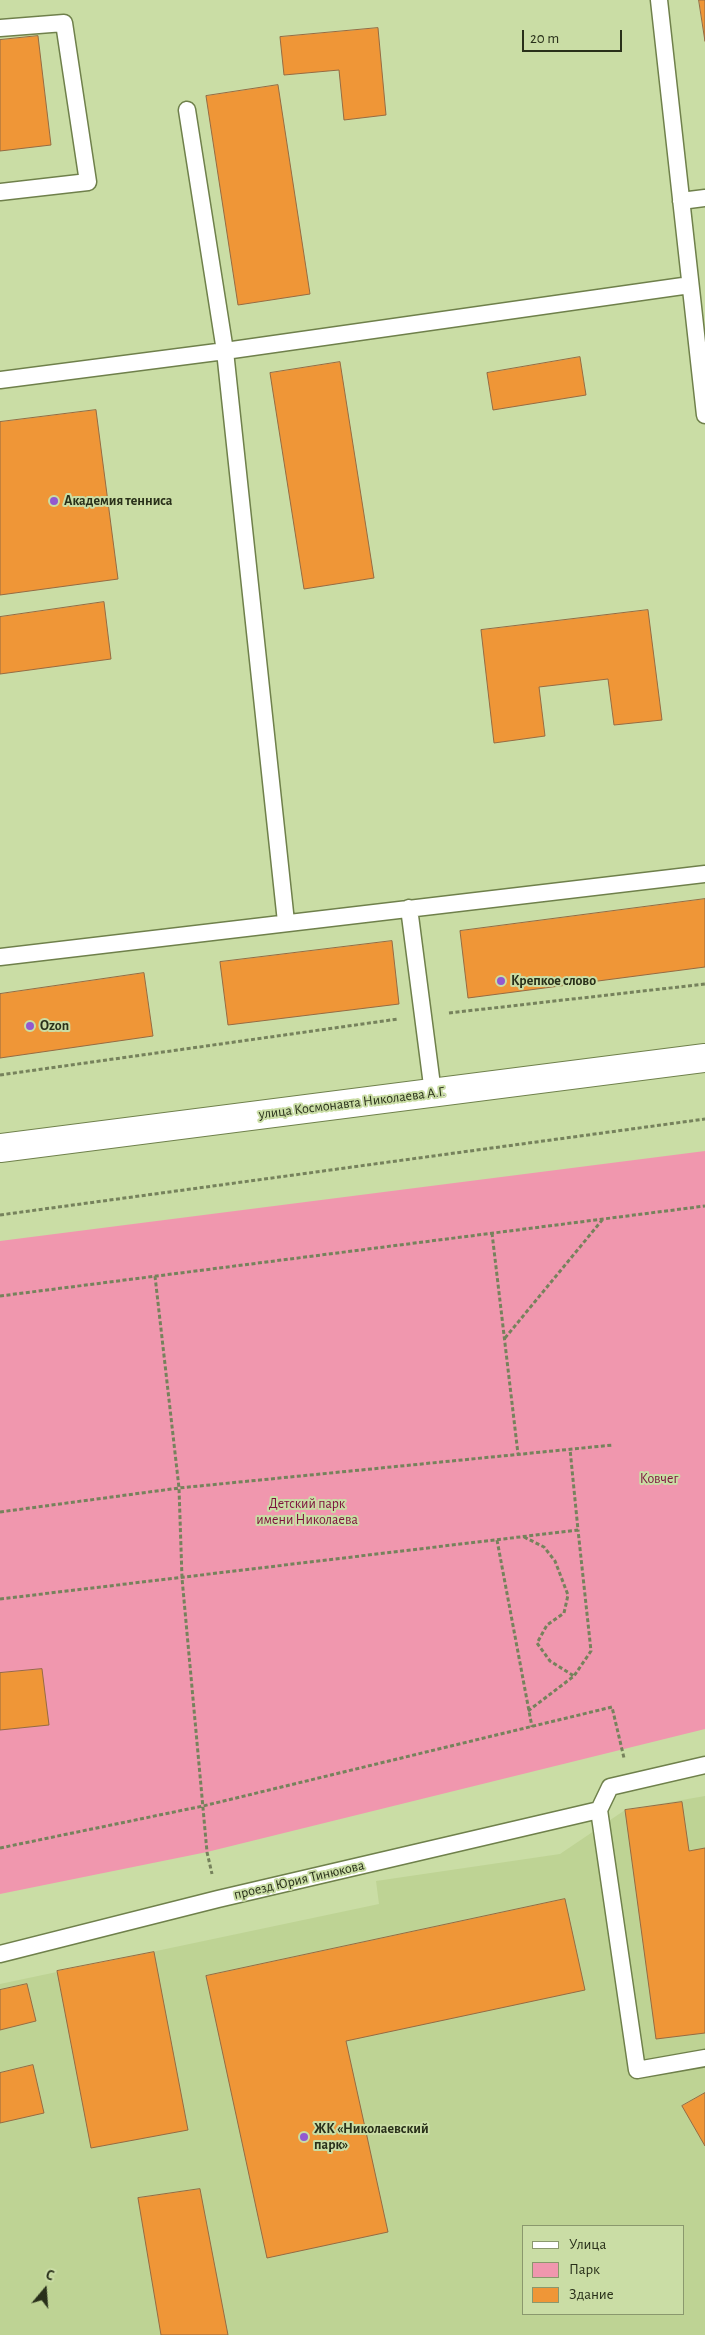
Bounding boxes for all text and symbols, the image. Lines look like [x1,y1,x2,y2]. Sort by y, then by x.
scale bar [525,20,625,52]
text: 20 m [530,31,559,46]
place label: Академия тенниса [64,493,172,509]
marker: Академия тенниса [48,495,60,507]
place label: Крепкое слово [511,973,596,989]
marker: Крепкое слово [495,975,507,987]
place label: Ozon [40,1018,69,1034]
marker: Ozon [24,1020,36,1032]
street label: улица Космонавта Николаева А.Г. [258,1083,446,1123]
park label: Ковчег [640,1471,678,1487]
park label: Детский парк имени Николаева [256,1496,358,1528]
street label: проезд Юрия Тинюкова [232,1857,366,1903]
place label: ЖК «Николаевский парк» [314,2121,429,2154]
marker: ЖК «Николаевский парк» [298,2131,310,2143]
legend [522,2225,685,2315]
text: Улица [569,2237,606,2252]
text: Парк [569,2262,600,2277]
north arrow [20,2265,70,2315]
text: С [44,2268,55,2284]
text: Здание [569,2287,614,2302]

